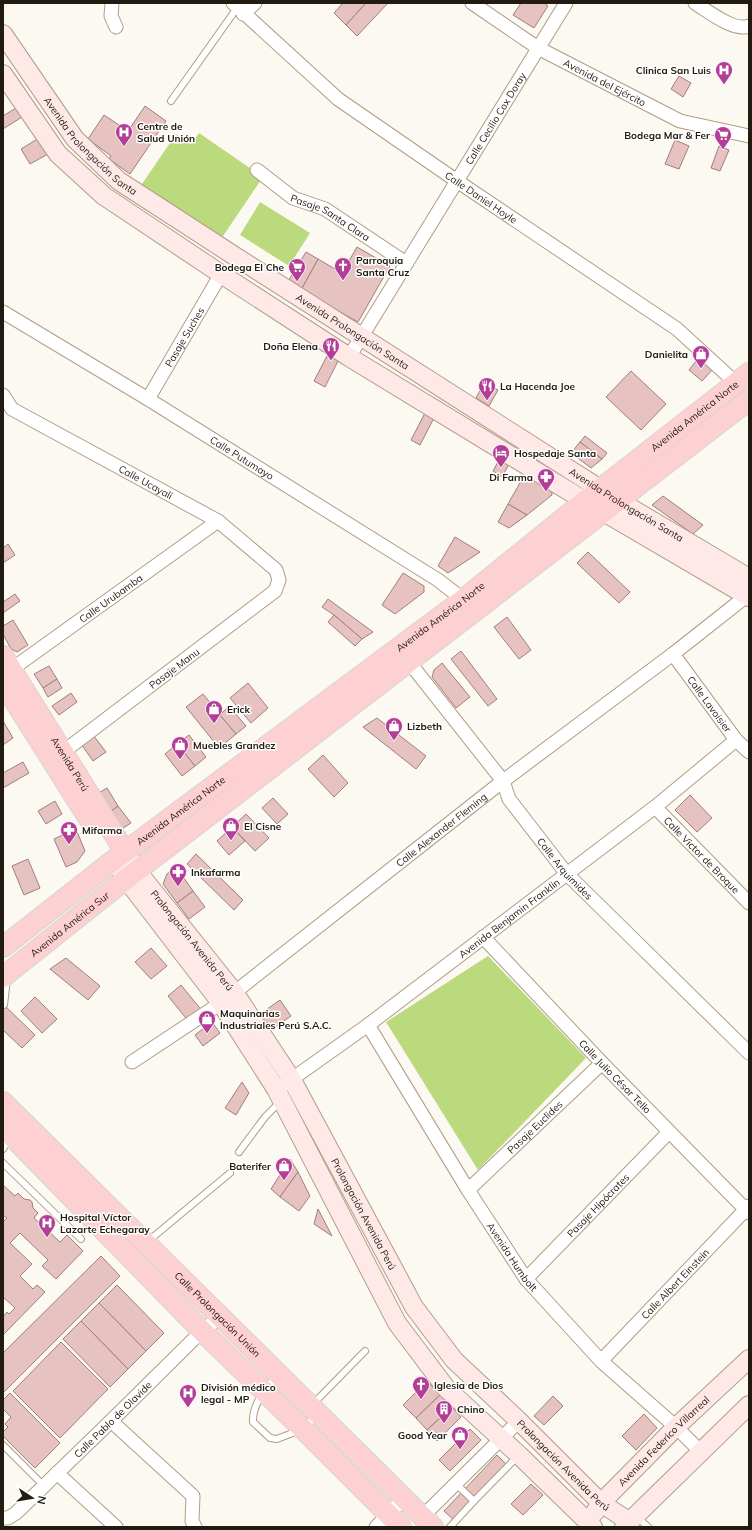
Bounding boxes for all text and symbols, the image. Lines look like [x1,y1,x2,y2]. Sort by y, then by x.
street label: Avenida del Ejército [561,56,648,109]
hospital icon: Clinica San Luis [714,60,734,85]
place label: Clinica San Luis [636,64,711,77]
street label: Calle Cecilio Cox Doray [462,69,529,167]
street label: Avenida Prolongación Santa [41,94,140,198]
place label: Centre de Salud Unión [137,120,195,145]
hospital icon: Centre de Salud Unión [114,122,134,147]
supermarket icon: Bodega Mar & Fer [713,125,733,150]
place label: Bodega Mar & Fer [624,129,710,142]
street label: Calle Daniel Hoyle [442,169,520,227]
street label: Pasaje Santa Clara [289,192,372,244]
place label: Parroquia Santa Cruz [356,254,409,279]
church icon: Parroquia Santa Cruz [333,256,353,281]
supermarket icon: Bodega El Che [287,257,307,282]
place label: Bodega El Che [215,261,285,274]
street label: Avenida Prolongación Santa [293,291,411,373]
street label: Pasaje Suches [162,305,207,369]
restaurant icon: Doña Elena [321,336,341,361]
place label: Doña Elena [263,340,318,353]
shop icon: Danielita [691,344,711,369]
place label: Danielita [645,348,688,361]
restaurant icon: La Hacenda Joe [477,376,497,401]
street label: Avenida América Norte [648,378,741,454]
place label: La Hacenda Joe [500,380,576,393]
street label: Calle Putumayo [208,433,276,483]
hotel icon: Hospedaje Santa [491,443,511,468]
place label: Hospedaje Santa [514,447,596,460]
street label: Calle Ucayali [116,462,175,502]
street label: Avenida Prolongación Santa [567,465,686,545]
pharmacy icon: Di Farma [536,467,556,492]
place label: Di Farma [489,471,533,484]
street label: Calle Urubamba [77,571,145,626]
street label: Avenida América Norte [393,579,487,655]
street label: Pasaje Manu [146,645,202,692]
street label: Calle Lavoisier [684,674,734,735]
shop icon: Erick [204,699,224,724]
place label: Erick [227,703,251,716]
shop icon: Lizbeth [384,716,404,741]
place label: Lizbeth [407,720,442,733]
street label: Avenida Perú [48,734,92,794]
shop icon: Muebles Grandez [170,735,190,760]
place label: Muebles Grandez [193,739,276,752]
street label: Avenida América Norte [134,773,228,848]
street label: Calle Alexander Fleming [393,790,490,870]
street label: Calle Victor de Broque [661,814,742,896]
shop icon: El Cisne [221,816,241,841]
pharmacy icon: Mifarma [59,820,79,845]
place label: El Cisne [244,820,282,833]
place label: Mifarma [82,824,122,837]
street label: Calle Arquimides [534,835,595,903]
pharmacy icon: Inkafarma [168,862,188,887]
place label: Inkafarma [191,866,241,879]
street label: Avenida Benjamin Franklin [456,876,563,961]
street label: Prolongación Avenida Perú [148,887,236,993]
street label: Avenida América Sur [28,889,112,960]
place label: Maquinarias Industriales Perú S.A.C. [220,1007,331,1032]
shop icon: Maquinarias Industriales Perú S.A.C. [197,1009,217,1034]
street label: Calle Julio César Tello [576,1037,654,1117]
street label: Pasaje Euclides [505,1098,566,1156]
shop icon: Baterifer [274,1156,294,1181]
street label: Prolongación Avenida Perú [328,1156,399,1272]
place label: Baterifer [229,1160,271,1173]
street label: Pasaje Hipócrates [564,1171,632,1240]
place label: Hospital Víctor Lazarte Echegaray [60,1211,150,1236]
hospital icon: Hospital Víctor Lazarte Echegaray [37,1213,57,1238]
street label: Avenida Humbolt [484,1220,540,1294]
street label: Calle Albert Einstein [638,1246,712,1322]
street label: Calle Prolongación Unión [172,1269,263,1360]
church icon: Iglesia de Dios [411,1375,431,1400]
street label: Calle Pablo de Olavide [71,1379,154,1461]
place label: Iglesia de Dios [434,1379,503,1392]
place label: División médico legal - MP [201,1381,276,1406]
hospital icon: División médico legal - MP [178,1383,198,1408]
street label: Avenida Federico Villarreal [615,1393,712,1489]
building icon: Chino [434,1399,454,1424]
place label: Chino [457,1403,485,1416]
street label: Prolongación Avenida Perú [514,1417,612,1514]
shop icon: Good Year [450,1425,470,1450]
place label: Good Year [398,1429,447,1442]
north arrow [12,1478,52,1518]
text: N [34,1495,49,1506]

